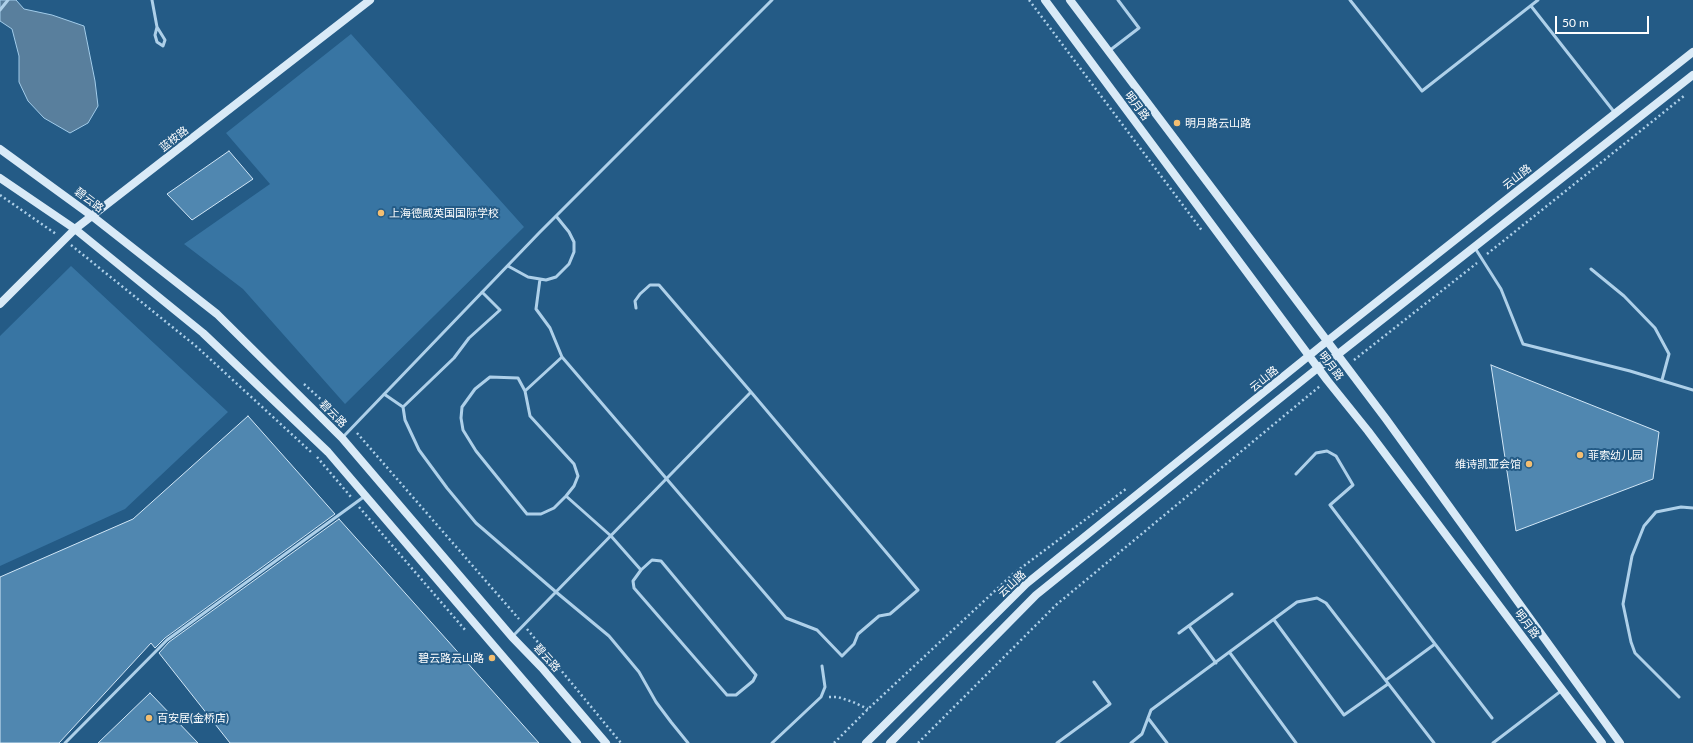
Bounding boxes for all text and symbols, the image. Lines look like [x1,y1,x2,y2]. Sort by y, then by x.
scale bar [1557,8,1651,34]
text: 50 m [1562,15,1589,30]
street label: 明月路 [1122,89,1152,123]
place label: 明月路云山路 [1185,116,1251,130]
marker: 明月路云山路 [1172,118,1182,128]
street label: 蓝桉路 [157,124,191,154]
street label: 云山路 [1500,162,1534,192]
street label: 碧云路 [72,185,106,215]
place label: 上海德威英国国际学校 [389,206,499,220]
marker: 上海德威英国国际学校 [376,208,386,218]
street label: 明月路 [1316,349,1346,383]
street label: 云山路 [1247,363,1281,395]
street label: 碧云路 [317,398,349,430]
place label: 菲索幼儿园 [1588,448,1643,462]
marker: 菲索幼儿园 [1575,450,1585,460]
place label: 维诗凯亚会馆 [1455,457,1521,471]
marker: 维诗凯亚会馆 [1524,459,1534,469]
street label: 云山路 [995,568,1029,600]
street label: 明月路 [1512,607,1542,641]
street label: 碧云路 [531,641,563,675]
place label: 碧云路云山路 [418,651,484,665]
marker: 碧云路云山路 [487,653,497,663]
place label: 百安居(金桥店) [157,711,229,725]
marker: 百安居(金桥店) [144,713,154,723]

